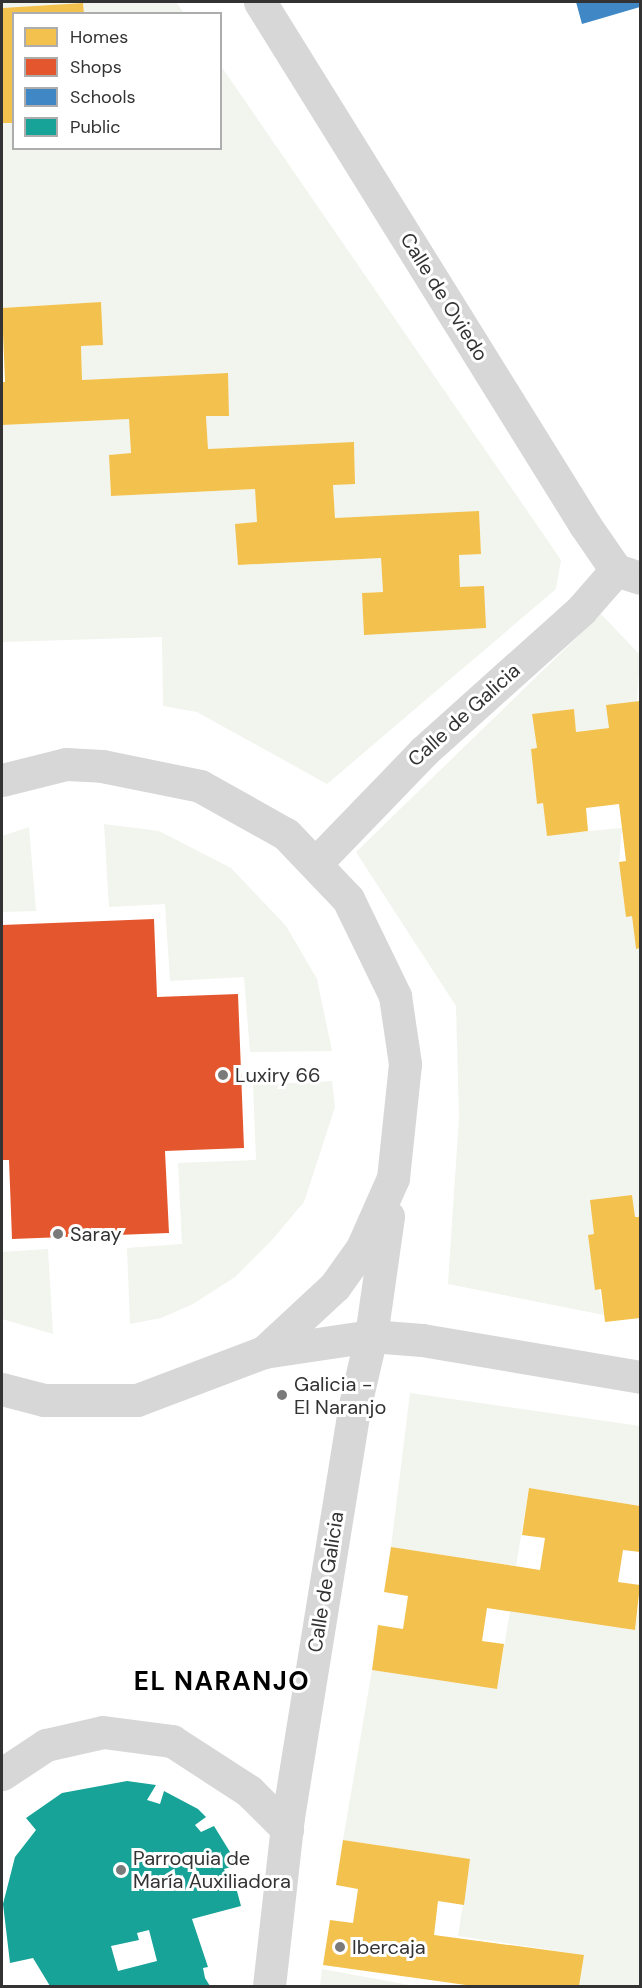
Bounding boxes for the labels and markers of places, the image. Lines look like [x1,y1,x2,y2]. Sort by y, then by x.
place label: Luxiry 66 [235,1063,321,1087]
marker: Luxiry 66 [216,1068,230,1082]
place label: Saray [70,1222,122,1246]
marker: Saray [51,1227,65,1241]
place label: Galicia - El Naranjo [294,1372,386,1419]
marker: Galicia - El Naranjo [275,1388,289,1402]
place label: Parroquia de María Auxiliadora [133,1846,291,1893]
marker: Parroquia de María Auxiliadora [114,1863,128,1877]
place label: Ibercaja [352,1935,426,1959]
marker: Ibercaja [333,1940,347,1954]

